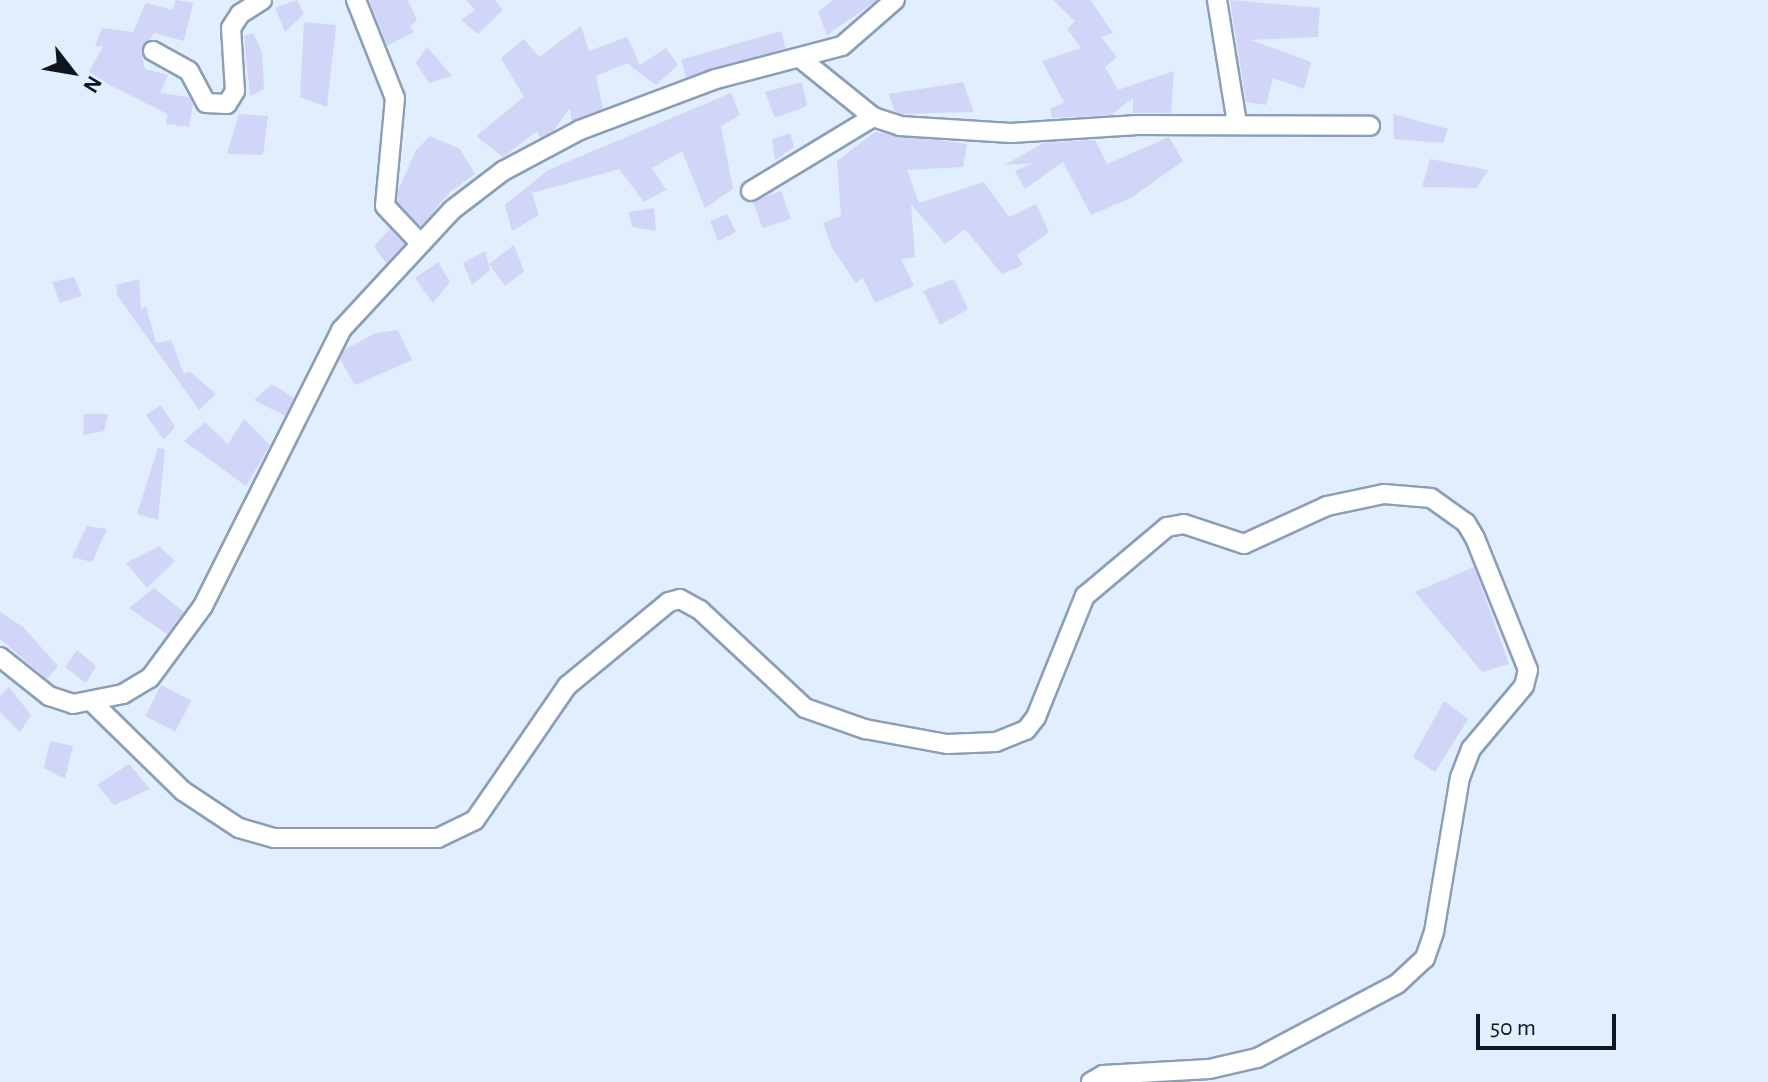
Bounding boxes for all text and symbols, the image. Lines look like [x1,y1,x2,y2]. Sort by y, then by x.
north arrow [32,32,112,112]
text: N [79,72,106,97]
scale bar [1480,998,1620,1048]
text: 50 m [1490,1016,1536,1040]

